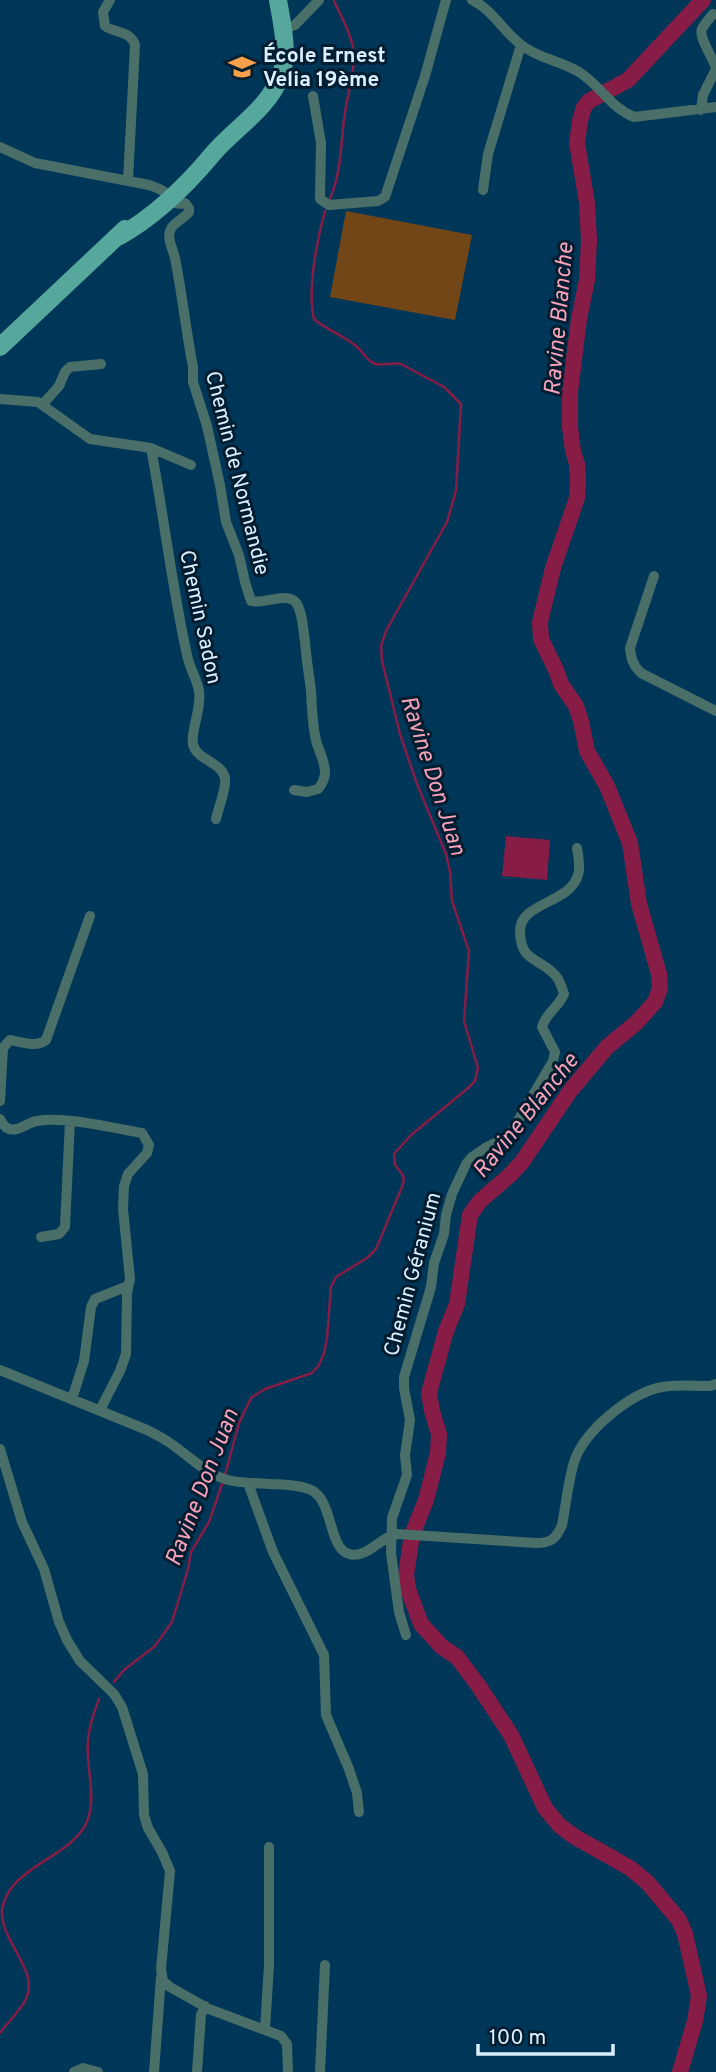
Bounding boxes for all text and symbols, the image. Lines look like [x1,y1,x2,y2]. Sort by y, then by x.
place label: École Ernest Velia 19ème [263,42,385,94]
school or university icon: École Ernest Velia 19ème [227,52,257,82]
water label: Ravine Blanche [539,241,582,397]
street label: Chemin de Normandie [198,368,275,578]
street label: Chemin Sadon [172,548,227,687]
water label: Ravine Don Juan [392,692,471,860]
water label: Ravine Blanche [468,1047,587,1185]
street label: Chemin Géranium [379,1189,448,1359]
water label: Ravine Don Juan [160,1405,247,1571]
scale bar [478,2012,613,2056]
text: 100 m [489,2025,546,2052]

